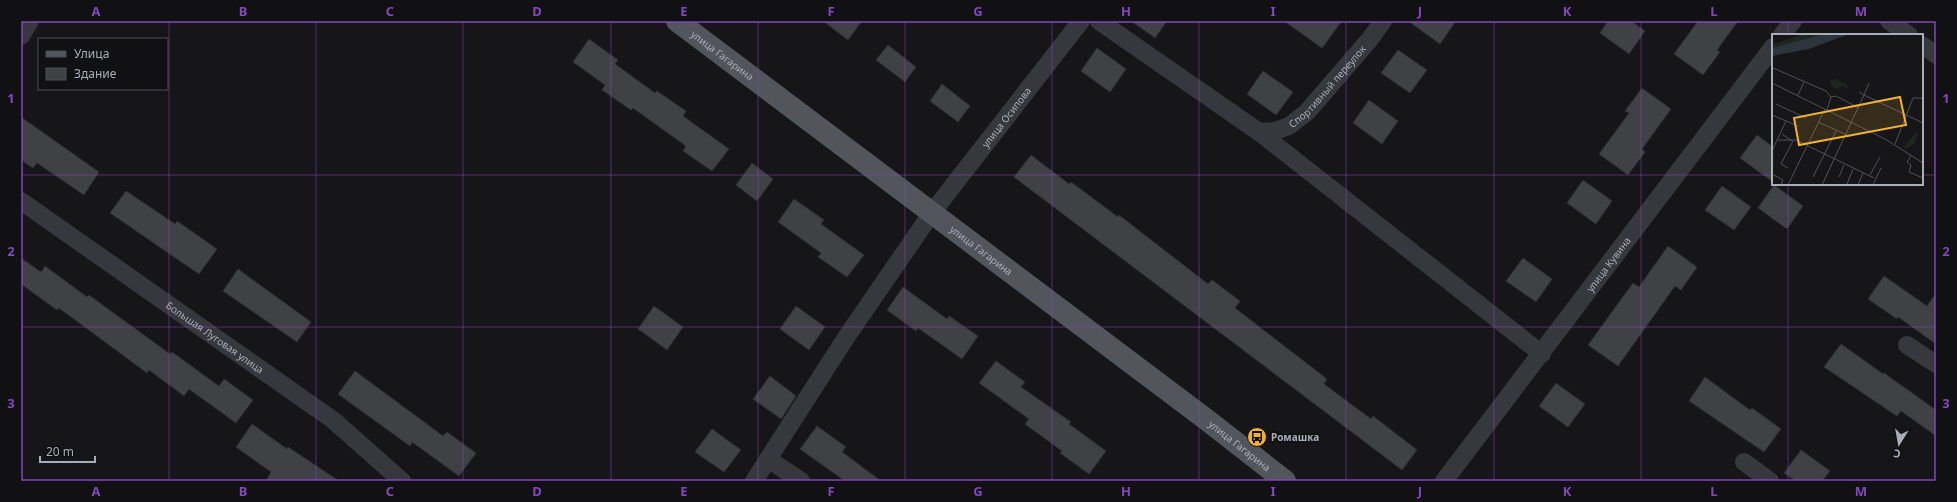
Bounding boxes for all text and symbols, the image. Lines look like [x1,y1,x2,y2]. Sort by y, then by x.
text: A [92,2,101,20]
text: B [239,2,247,20]
text: C [386,2,394,20]
text: D [532,2,542,20]
text: E [680,2,688,20]
text: F [827,2,835,20]
text: G [973,2,983,20]
text: H [1121,2,1131,20]
text: I [1270,2,1276,20]
text: J [1417,2,1422,20]
text: K [1563,2,1572,20]
text: L [1710,2,1718,20]
text: M [1855,2,1867,20]
street label: улица Гагарина [688,27,757,83]
inset map [1772,34,1923,185]
legend [38,38,168,90]
street label: Спортивный переулок [1286,42,1369,131]
text: Улица [74,45,109,62]
text: Здание [74,65,117,82]
street label: улица Осипова [978,84,1034,150]
text: 1 [7,89,15,107]
text: 1 [1942,89,1950,107]
street label: улица Гагарина [947,222,1016,278]
street label: улица Кувина [1583,234,1634,295]
text: 2 [7,242,15,260]
text: 2 [1942,242,1950,260]
street label: Большая Луговая улица [163,298,267,376]
text: 3 [7,394,15,412]
text: 3 [1942,394,1950,412]
street label: улица Гагарина [1206,417,1274,474]
north arrow [1879,424,1919,464]
bus stop icon: Ромашка [1246,426,1268,448]
place label: Ромашка [1271,430,1319,444]
scale bar [40,438,95,464]
text: 20 m [46,443,74,460]
text: С [1892,446,1902,462]
text: A [92,482,101,500]
text: B [239,482,247,500]
text: C [386,482,394,500]
text: D [532,482,542,500]
text: E [680,482,688,500]
text: F [827,482,835,500]
text: G [973,482,983,500]
text: H [1121,482,1131,500]
text: I [1270,482,1276,500]
text: J [1417,482,1422,500]
text: K [1563,482,1572,500]
text: L [1710,482,1718,500]
text: M [1855,482,1867,500]

